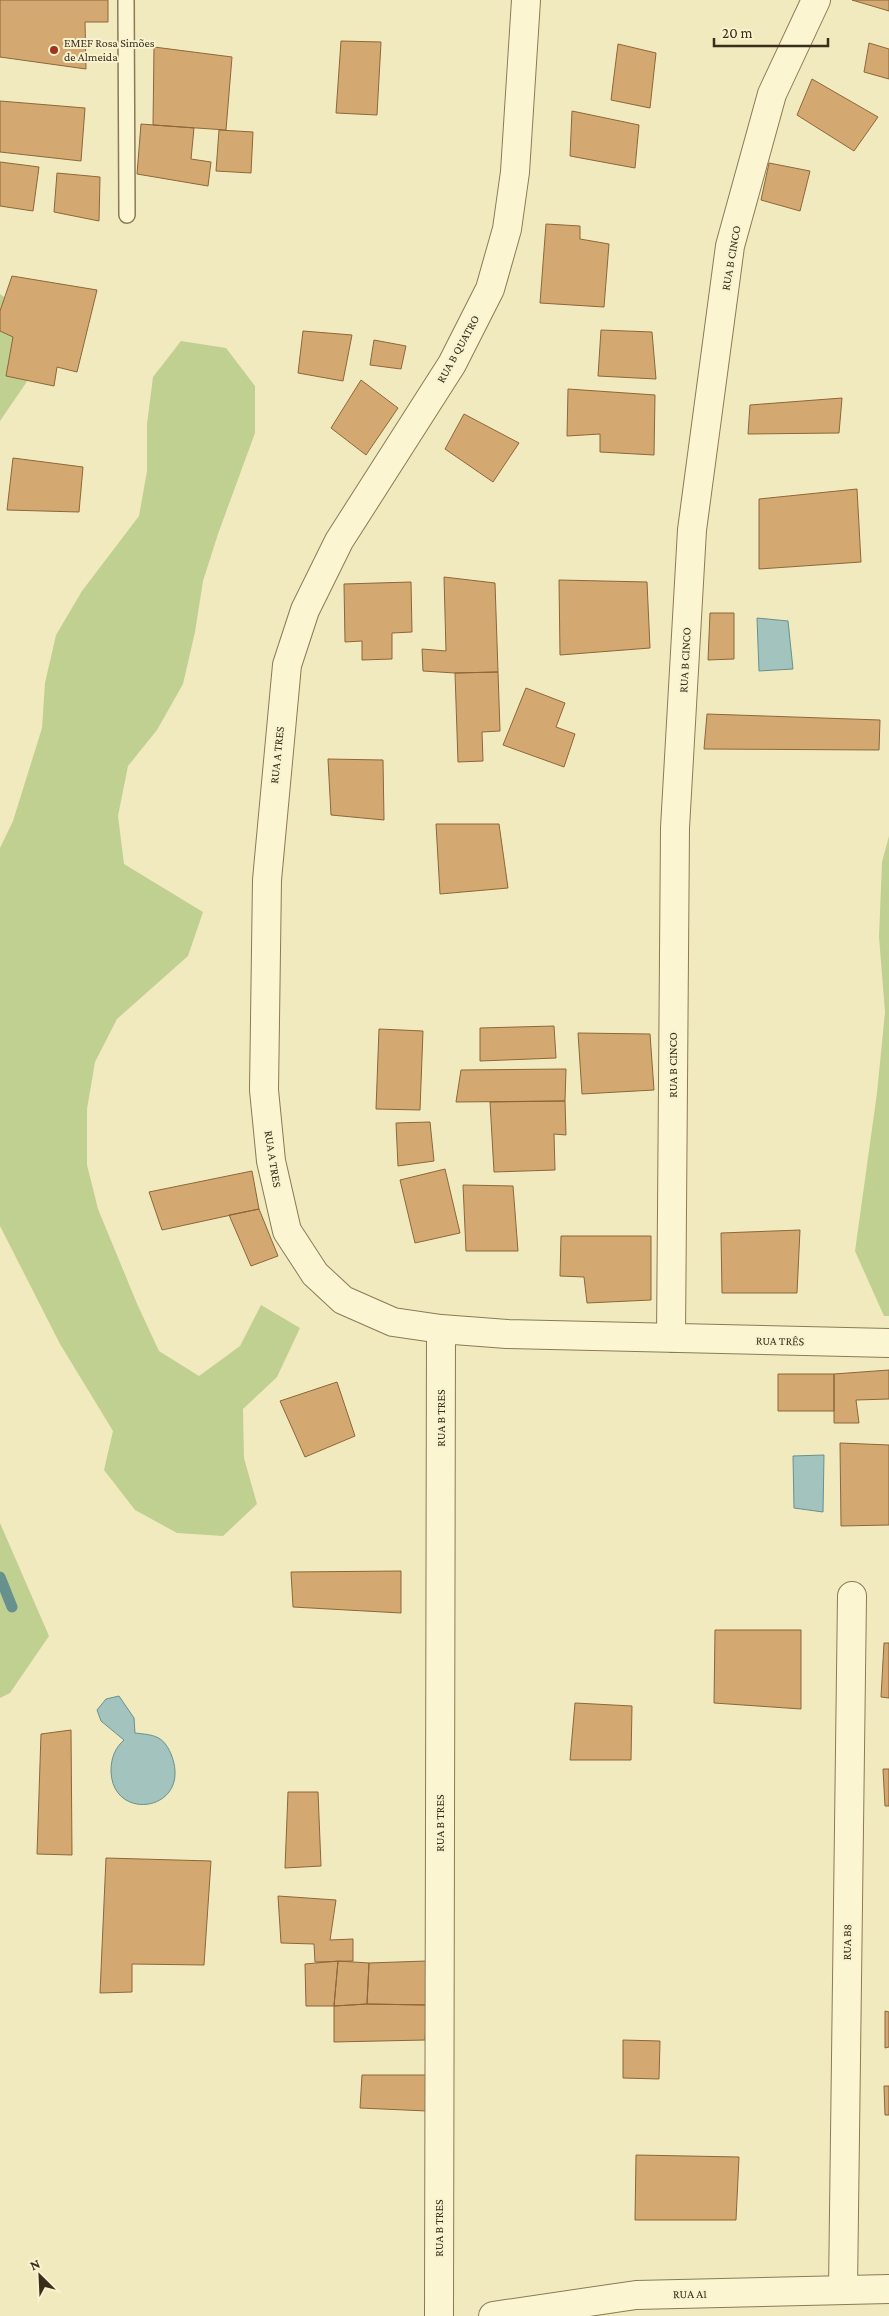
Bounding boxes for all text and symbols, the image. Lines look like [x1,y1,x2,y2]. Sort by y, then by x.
scale bar [714,15,828,47]
text: 20 m [722,25,753,41]
place label: EMEF Rosa Simões de Almeida [64,36,155,64]
marker: EMEF Rosa Simões de Almeida [48,44,60,56]
street label: RUA B CINCO [718,224,744,292]
street label: RUA B QUATRO [434,313,482,385]
street label: RUA B CINCO [676,627,694,693]
street label: RUA A TRES [267,725,287,784]
street label: RUA B CINCO [666,1032,680,1098]
street label: RUA A TRES [262,1130,284,1189]
street label: RUA TRÊS [756,1334,805,1348]
street label: RUA B TRES [434,1389,448,1447]
street label: RUA B TRES [433,1794,447,1852]
street label: RUA B8 [840,1924,854,1960]
street label: RUA B TRES [432,2199,446,2257]
north arrow [15,2251,65,2301]
text: N [27,2255,43,2273]
street label: RUA A1 [673,2287,707,2301]

